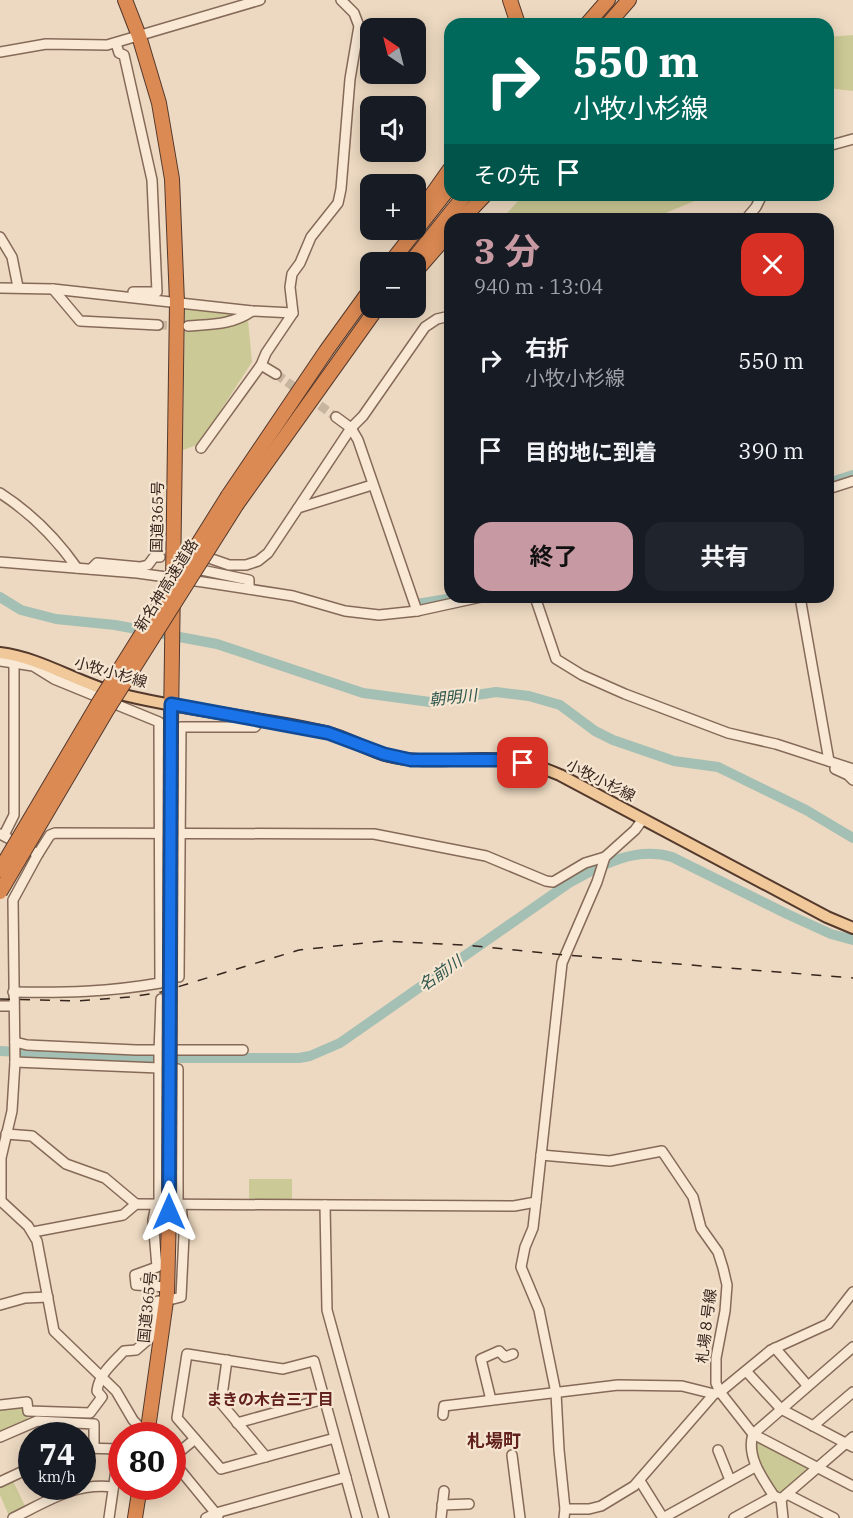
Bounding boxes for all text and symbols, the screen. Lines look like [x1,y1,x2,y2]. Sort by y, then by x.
north arrow [360,18,426,84]
map controls [360,18,426,318]
text: 550 m [573,34,699,89]
icon: right [474,42,552,120]
text: 小牧小杉線 [573,90,708,125]
button: sound [360,96,426,162]
icon: arrive [552,156,585,189]
text: その先 [474,160,540,189]
button: + [360,174,426,240]
text: 3 分 [474,227,540,274]
button: close [741,233,804,296]
button: − [360,252,426,318]
text: 940 m · 13:04 [474,273,603,300]
text: 右折 [525,333,569,362]
icon: right [474,344,507,377]
text: 550 m [738,346,804,375]
text: 小牧小杉線 [525,364,625,391]
icon: arrive [474,434,507,467]
text: 390 m [738,436,804,465]
text: 目的地に到着 [525,437,657,466]
street label: 国道365号 [147,481,167,553]
button: 終了 [474,522,633,591]
button: 共有 [645,522,804,591]
street label: 新名神高速道路 [130,535,202,635]
street label: 小牧小杉線 [72,653,150,691]
water label: 朝明川 [428,684,480,709]
pin [497,737,548,788]
icon: arrive [506,746,539,779]
street label: 小牧小杉線 [563,755,639,805]
water label: 名前川 [415,950,467,995]
position arrow [137,1180,201,1244]
street label: 国道365号 [134,1270,160,1344]
street label: 札場８号線 [692,1288,720,1364]
district label: まきの木台三丁目 [206,1389,334,1409]
speed limit sign: 80 [108,1422,186,1500]
district label: 札場町 [467,1429,521,1452]
text: 74 [39,1434,75,1473]
text: km/h [38,1467,76,1486]

